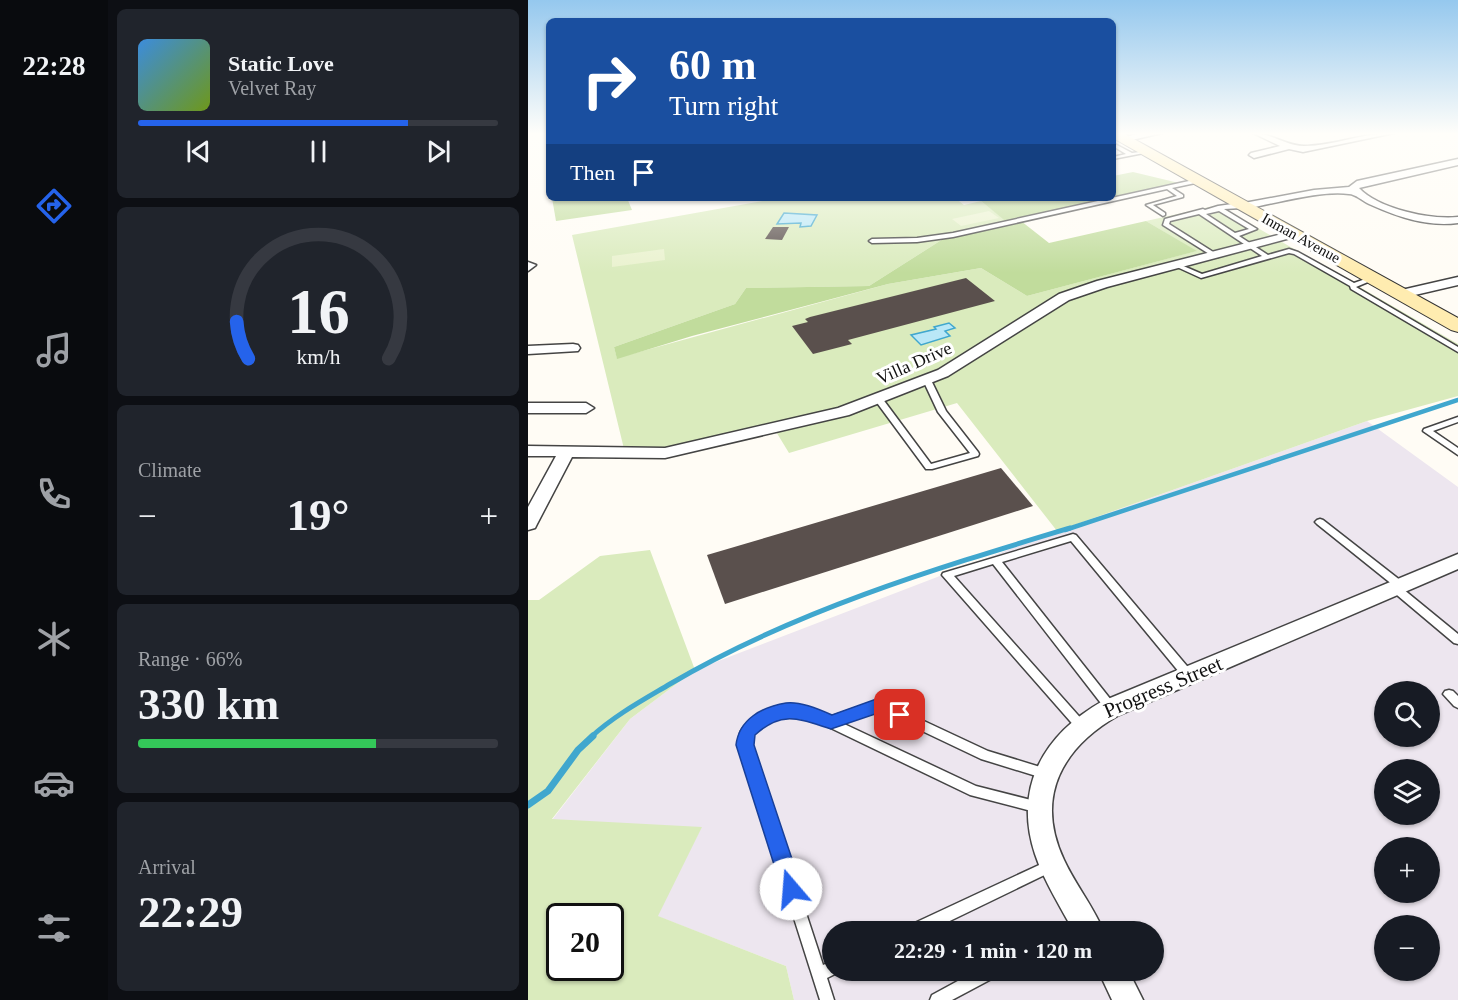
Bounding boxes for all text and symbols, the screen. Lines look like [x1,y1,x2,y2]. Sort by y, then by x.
icon: right [570,42,648,120]
text: 60 m [669,42,757,88]
text: 22:28 [23,51,86,81]
text: Static Love [228,51,334,76]
text: Velvet Ray [228,77,316,99]
text: Turn right [669,91,778,121]
icon: previous [182,135,215,168]
icon: pause [302,135,335,168]
icon: next [422,135,455,168]
icon: arrive [627,156,660,189]
text: Then [570,160,615,185]
icon: directions [33,185,75,227]
street label: Inman Avenue [1259,210,1343,266]
text: 16 [287,277,349,346]
icon: music [33,329,75,371]
street label: Villa Drive [873,338,955,388]
text: km/h [296,345,340,369]
text: Climate [138,459,201,481]
icon: phone [33,473,75,515]
text: 19° [287,490,350,540]
text: − [138,498,157,534]
text: + [479,498,498,534]
icon: climate [33,618,75,660]
text: Range · 66% [138,648,242,670]
street label: Progress Street [1100,651,1226,723]
text: 330 km [138,679,279,729]
map controls [1374,681,1440,981]
button: search [1374,681,1440,747]
pin [874,689,925,740]
icon: arrive [883,698,916,731]
button: layers [1374,759,1440,825]
icon: car [33,762,75,804]
button: + [1374,837,1440,903]
text: Arrival [138,856,196,878]
position arrow [759,857,823,921]
text: 22:29 [138,887,243,937]
speed limit sign: 20 [546,903,624,981]
icon: filters [33,907,75,949]
button: − [1374,915,1440,981]
text: 22:29 · 1 min · 120 m [894,938,1092,963]

